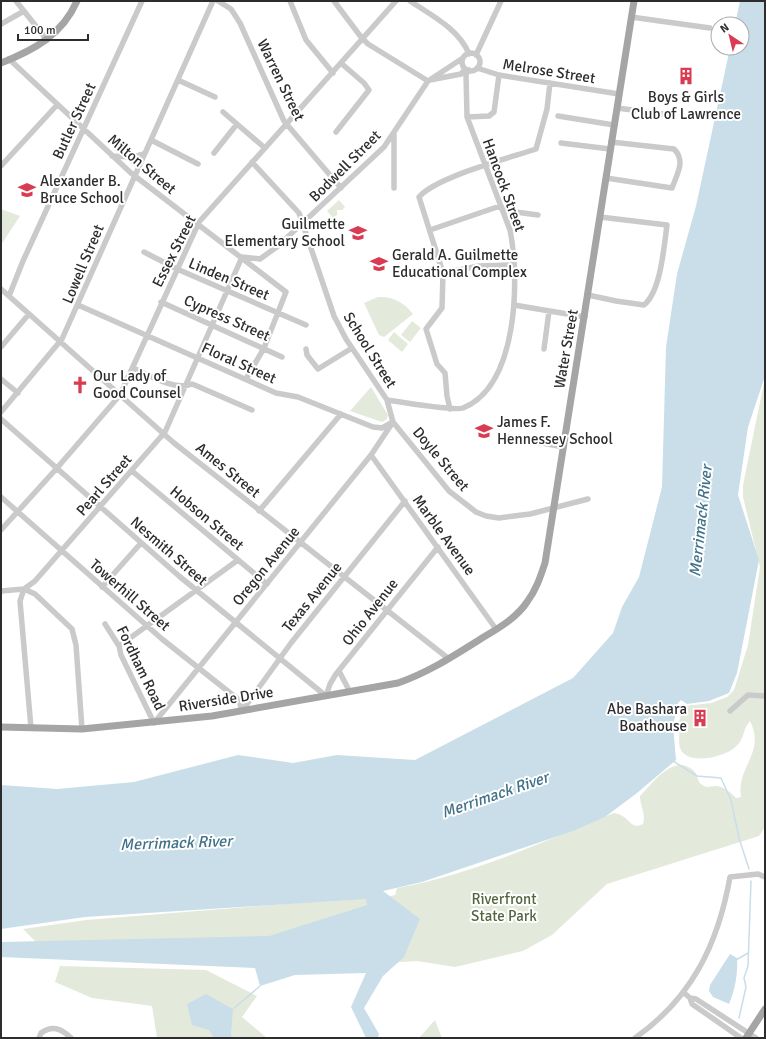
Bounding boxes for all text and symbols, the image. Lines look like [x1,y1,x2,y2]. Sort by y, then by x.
scale bar [18,16,88,42]
north arrow [710,16,750,56]
text: N [718,21,731,36]
text: 100 m [24,23,56,38]
street label: Warren Street [253,36,309,124]
street label: Melrose Street [501,55,597,87]
building icon: Boys & Girls Club of Lawrence [676,66,696,86]
street label: Butler Street [48,80,100,162]
place label: Boys & Girls Club of Lawrence [631,88,741,123]
street label: Bodwell Street [305,126,385,206]
street label: Milton Street [104,130,180,198]
street label: Hancock Street [479,136,529,234]
place label: Alexander B. Bruce School [40,172,124,207]
school or university icon: Alexander B. Bruce School [17,180,37,200]
street label: Essex Street [148,212,200,290]
place label: Guilmette Elementary School [224,215,345,250]
street label: Lowell Street [58,222,108,306]
school or university icon: Guilmette Elementary School [348,223,368,243]
place label: Gerald A. Guilmette Educational Complex [392,246,527,281]
street label: Linden Street [186,254,272,304]
school or university icon: Gerald A. Guilmette Educational Complex [369,254,389,274]
street label: Cypress Street [181,291,273,345]
street label: Water Street [550,308,582,390]
street label: School Street [340,309,400,391]
street label: Floral Street [199,339,279,387]
place label: Our Lady of Good Counsel [93,367,181,402]
church icon: Our Lady of Good Counsel [70,375,90,395]
place label: James F. Hennessey School [497,413,613,448]
school or university icon: James F. Hennessey School [474,421,494,441]
street label: Doyle Street [409,423,473,495]
street label: Ames Street [192,439,264,501]
street label: Pearl Street [72,451,136,519]
water label: Merrimack River [685,462,717,578]
street label: Hobson Street [166,482,248,554]
street label: Marble Avenue [409,491,479,579]
street label: Nesmith Street [127,513,211,589]
street label: Oregon Avenue [229,523,303,609]
street label: Towerhill Street [86,555,174,635]
street label: Texas Avenue [278,558,346,636]
street label: Ohio Avenue [338,575,402,649]
street label: Fordham Road [113,623,169,713]
street label: Riverside Drive [177,683,275,715]
place label: Abe Bashara Boathouse [607,700,687,735]
building icon: Abe Bashara Boathouse [690,708,710,728]
water label: Merrimack River [439,767,553,823]
water label: Merrimack River [120,831,234,855]
park label: Riverfront State Park [471,890,537,925]

